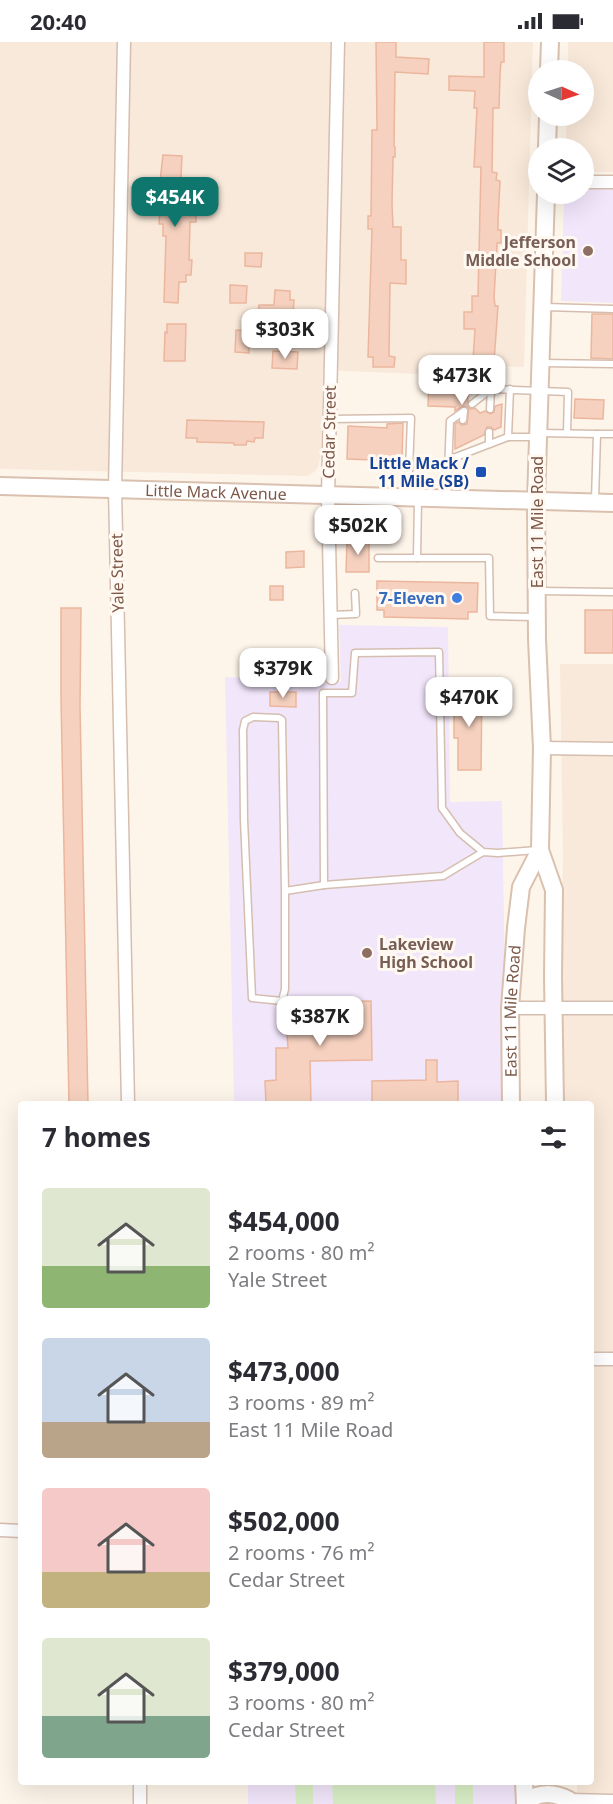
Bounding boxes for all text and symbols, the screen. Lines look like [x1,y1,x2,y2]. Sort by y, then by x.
text: 20:40 [30,6,87,36]
north arrow [528,60,594,126]
map controls [528,60,594,204]
button: layers [528,138,594,204]
pin: $454K [133,177,217,228]
text: $454K [145,183,205,210]
place label: Jefferson Middle School [465,231,576,271]
marker: Jefferson Middle School [581,244,595,258]
pin: $303K [243,309,327,360]
text: $303K [255,315,315,342]
pin: $473K [420,355,504,406]
text: $473K [432,361,492,388]
street label: Cedar Street [317,385,341,479]
place label: Little Mack / 11 Mile (SB) [369,452,469,492]
street label: East 11 Mile Road [526,456,548,588]
marker: Little Mack / 11 Mile (SB) [474,465,488,479]
street label: Little Mack Avenue [145,479,287,505]
pin: $502K [316,505,400,556]
text: $502K [328,511,388,538]
street label: Yale Street [105,533,129,613]
place label: 7-Eleven [379,587,445,609]
marker: 7-Eleven [450,591,464,605]
pin: $379K [241,648,325,699]
text: $379K [253,654,313,681]
pin: $470K [427,677,511,728]
text: $470K [439,683,499,710]
place label: Lakeview High School [379,933,473,973]
street label: East 11 Mile Road [499,944,526,1077]
marker: Lakeview High School [360,946,374,960]
pin: $387K [278,996,362,1047]
text: $387K [290,1002,350,1029]
text: 7 homes [42,1119,151,1155]
icon: filters [537,1121,570,1154]
text: $454,000 [228,1203,340,1239]
icon: home [90,1212,162,1284]
text: 2 rooms · 80 m² [228,1239,375,1266]
text: Yale Street [228,1266,327,1293]
text: $473,000 [228,1353,340,1389]
icon: home [90,1362,162,1434]
text: 3 rooms · 89 m² [228,1389,375,1416]
text: East 11 Mile Road [228,1416,393,1443]
text: $502,000 [228,1503,340,1539]
icon: home [90,1512,162,1584]
text: 2 rooms · 76 m² [228,1539,375,1566]
text: Cedar Street [228,1566,345,1593]
text: $379,000 [228,1653,340,1689]
icon: home [90,1662,162,1734]
text: 3 rooms · 80 m² [228,1689,375,1716]
text: Cedar Street [228,1716,345,1743]

